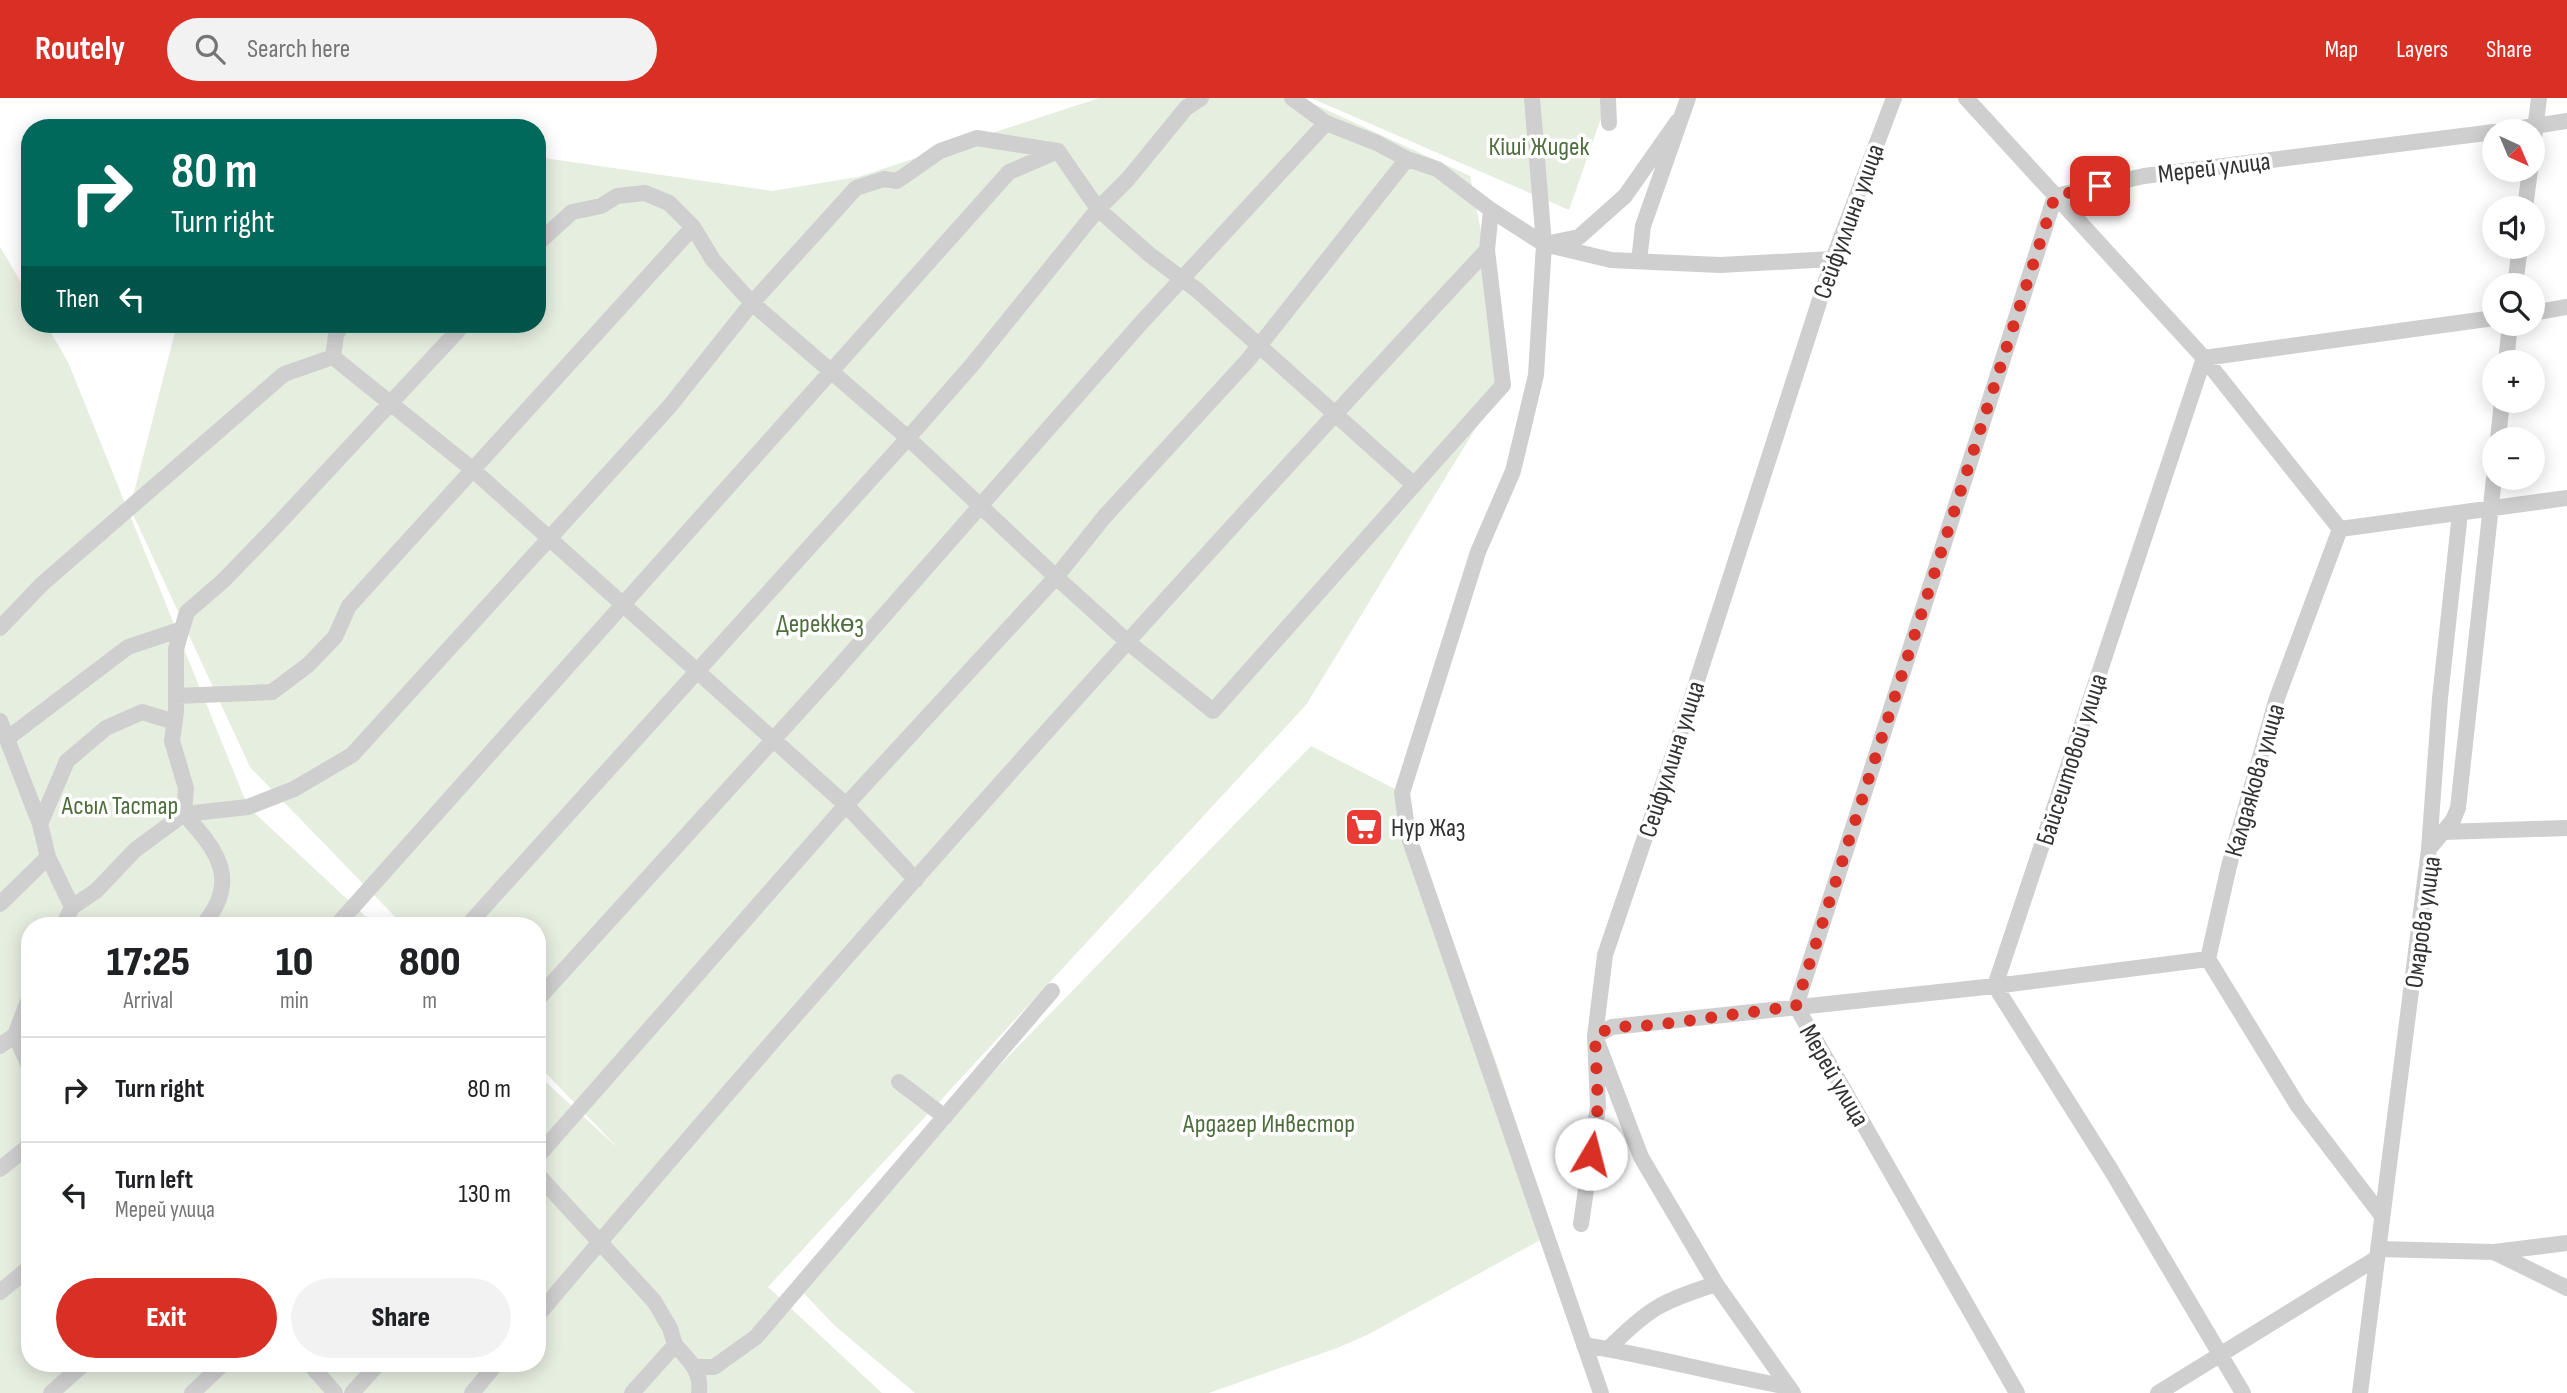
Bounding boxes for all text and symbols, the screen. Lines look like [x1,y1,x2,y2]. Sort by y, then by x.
search box [167,18,657,81]
text: Routely [35,29,125,69]
icon: search [191,30,229,68]
text: Search here [247,34,350,65]
text: Map [2325,35,2358,64]
text: Layers [2396,35,2448,64]
text: Share [2486,35,2532,64]
north arrow [2482,119,2544,182]
map controls [2482,119,2545,490]
park label: Кіші Жидек [1489,132,1590,163]
street label: Сейфуллина улица [1807,140,1892,303]
text: 80 m [171,143,258,202]
street label: Мерей улица [2156,146,2272,191]
icon: right [56,147,147,238]
pin [2070,156,2130,216]
icon: arrive [2081,167,2119,205]
button: sound [2482,196,2545,259]
text: Turn right [171,203,275,242]
button: search [2482,273,2545,336]
icon: left [113,280,151,318]
text: Then [56,284,99,315]
button: + [2482,350,2545,413]
button: − [2482,427,2545,490]
park label: Дереккөз [776,609,864,640]
street label: Байсеитовой улица [2030,670,2115,849]
street label: Сейфуллина улица [1633,677,1712,842]
street label: Калдаякова улица [2219,700,2292,861]
park label: Асыл Тастар [61,791,178,822]
supermarket icon: Нур Жаз [1343,806,1385,848]
place label: Нур Жаз [1391,813,1466,844]
street label: Омарова улица [2399,854,2448,990]
text: 17:25 [106,937,190,988]
text: 10 [276,937,313,988]
text: 800 [399,937,461,988]
text: Arrival [124,987,173,1015]
text: min [280,987,309,1015]
text: m [422,987,437,1015]
street label: Мерей улица [1792,1019,1875,1132]
icon: right [56,1071,94,1109]
text: Turn right [115,1074,204,1105]
text: 80 m [467,1074,511,1105]
park label: Ардагер Инвестор [1182,1109,1355,1140]
position arrow [1554,1117,1628,1191]
text: Turn left [115,1165,193,1196]
icon: left [56,1176,94,1214]
text: 130 m [459,1179,511,1210]
text: Мерей улица [115,1196,215,1224]
button: Exit [56,1278,277,1358]
button: Share [291,1278,511,1358]

